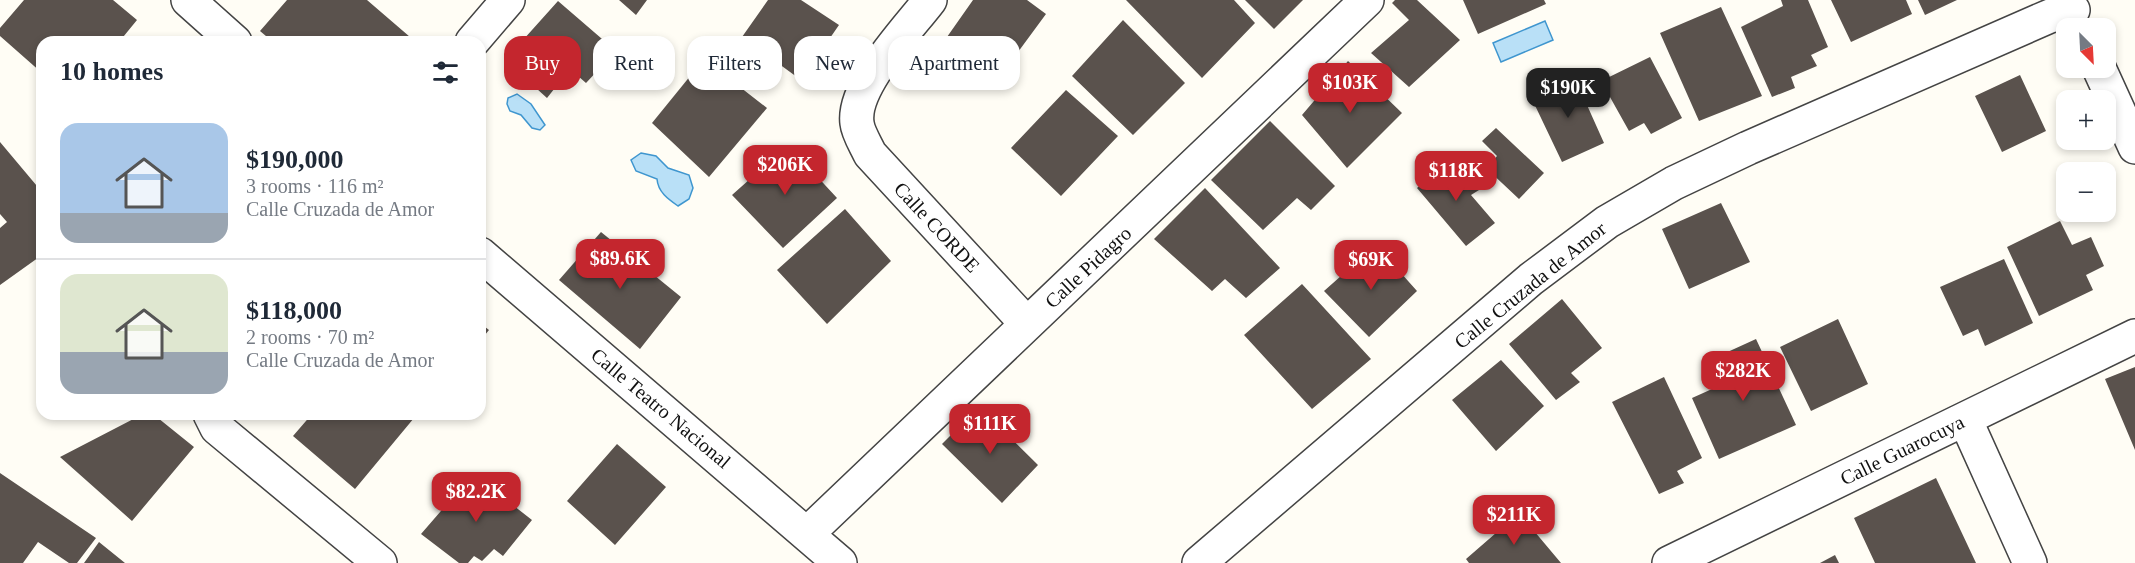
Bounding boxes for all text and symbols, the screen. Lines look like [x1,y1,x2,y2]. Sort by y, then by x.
north arrow [2056,18,2116,78]
map controls [2056,18,2116,222]
chip: Buy [504,36,581,90]
chip: Rent [593,36,675,90]
chip: Filters [687,36,782,90]
chip: New [794,36,876,90]
chip: Apartment [888,36,1020,90]
icon: filters [429,56,462,89]
text: 10 homes [60,57,163,86]
pin: $103K [1308,63,1392,114]
pin: $190K [1526,68,1610,119]
text: $103K [1322,71,1378,93]
text: $190K [1540,76,1596,98]
button: + [2056,90,2116,150]
text: $190,000 [246,145,344,174]
pin: $206K [743,145,827,196]
icon: home [108,147,180,219]
pin: $118K [1414,151,1498,202]
text: $206K [757,153,813,175]
text: $118K [1429,159,1483,181]
button: − [2056,162,2116,222]
text: 3 rooms · 116 m² [246,175,383,197]
street label: Calle CORDE [890,177,984,277]
text: Calle Cruzada de Amor [246,198,434,220]
street label: Calle Cruzada de Amor [1450,217,1610,353]
street label: Calle Pidagro [1040,222,1136,313]
pin: $89.6K [571,239,669,290]
pin: $69K [1335,240,1407,291]
text: $89.6K [590,247,650,269]
text: $69K [1348,248,1394,270]
text: $118,000 [246,296,342,325]
icon: home [108,298,180,370]
text: 2 rooms · 70 m² [246,326,374,348]
street label: Calle Teatro Nacional [587,343,735,473]
text: Calle Cruzada de Amor [246,349,434,371]
pin: $282K [1701,351,1785,402]
text: $282K [1715,359,1771,381]
pin: $111K [948,404,1032,455]
street label: Calle Guarocuya [1837,410,1968,490]
text: $111K [963,412,1017,434]
pin: $82.2K [427,472,525,523]
text: $82.2K [446,480,506,502]
pin: $211K [1472,495,1556,546]
text: $211K [1487,503,1541,525]

